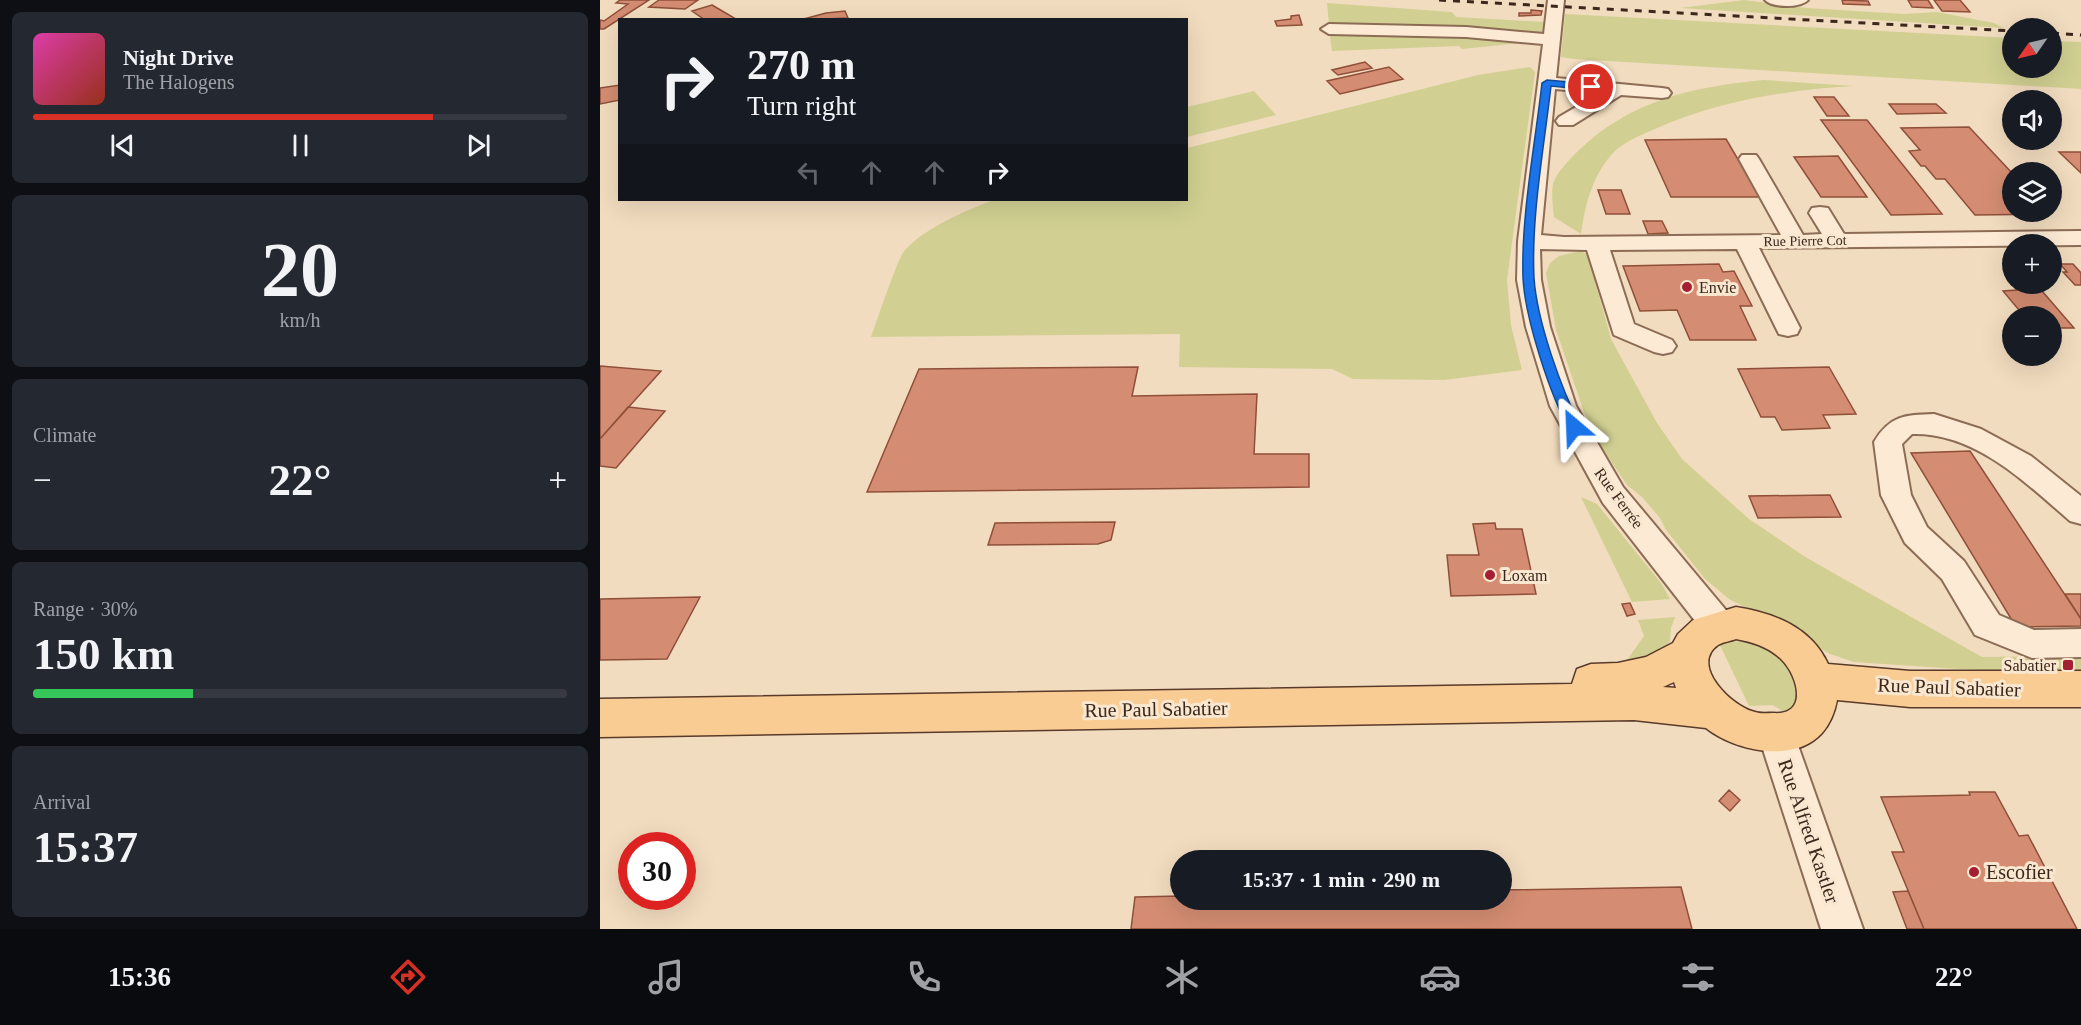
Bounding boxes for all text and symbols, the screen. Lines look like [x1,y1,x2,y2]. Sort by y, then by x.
north arrow [2002,18,2062,78]
map controls [2002,18,2062,366]
icon: right [648,42,726,120]
text: 270 m [747,42,856,88]
text: Night Drive [123,45,234,70]
pin [1565,61,1616,112]
icon: arrive [1574,70,1607,103]
text: The Halogens [123,71,235,93]
button: sound [2002,90,2062,150]
text: Turn right [747,91,856,121]
icon: previous [106,129,139,162]
icon: pause [284,129,317,162]
icon: next [462,129,495,162]
icon: left [792,156,825,189]
icon: ahead [855,156,888,189]
icon: ahead [918,156,951,189]
icon: right [981,156,1014,189]
button: layers [2002,162,2062,222]
text: 20 [261,226,339,313]
street label: Rue Pierre Cot [1763,233,1847,249]
button: + [2002,234,2062,294]
place label: Envie [1699,279,1736,296]
marker: Envie [1680,280,1694,294]
button: − [2002,306,2062,366]
text: km/h [279,309,321,331]
position arrow [1542,395,1606,459]
text: Climate [33,424,96,446]
text: 22° [269,455,332,505]
text: − [33,462,52,498]
text: + [548,462,567,498]
street label: Rue Ferrée [1591,464,1647,532]
place label: Loxam [1502,567,1548,584]
marker: Loxam [1483,568,1497,582]
text: Range · 30% [33,598,137,620]
text: 150 km [33,629,174,679]
place label: Sabatier [2004,657,2057,674]
marker: Sabatier [2061,658,2075,672]
street label: Rue Paul Sabatier [1877,674,2021,701]
street label: Rue Paul Sabatier [1084,697,1228,721]
street label: Rue Alfred Kastler [1774,756,1844,906]
text: Arrival [33,791,91,813]
text: 15:37 [33,822,138,872]
speed limit sign: 30 [618,832,696,910]
place label: Escofier [1986,861,2053,883]
marker: Escofier [1967,865,1981,879]
text: 15:37 · 1 min · 290 m [1242,867,1440,892]
icon: directions [387,956,429,998]
icon: music [645,956,687,998]
icon: phone [903,956,945,998]
icon: climate [1161,956,1203,998]
icon: car [1419,956,1461,998]
icon: filters [1677,956,1719,998]
text: 15:36 [108,962,171,992]
text: 22° [1935,962,1973,992]

